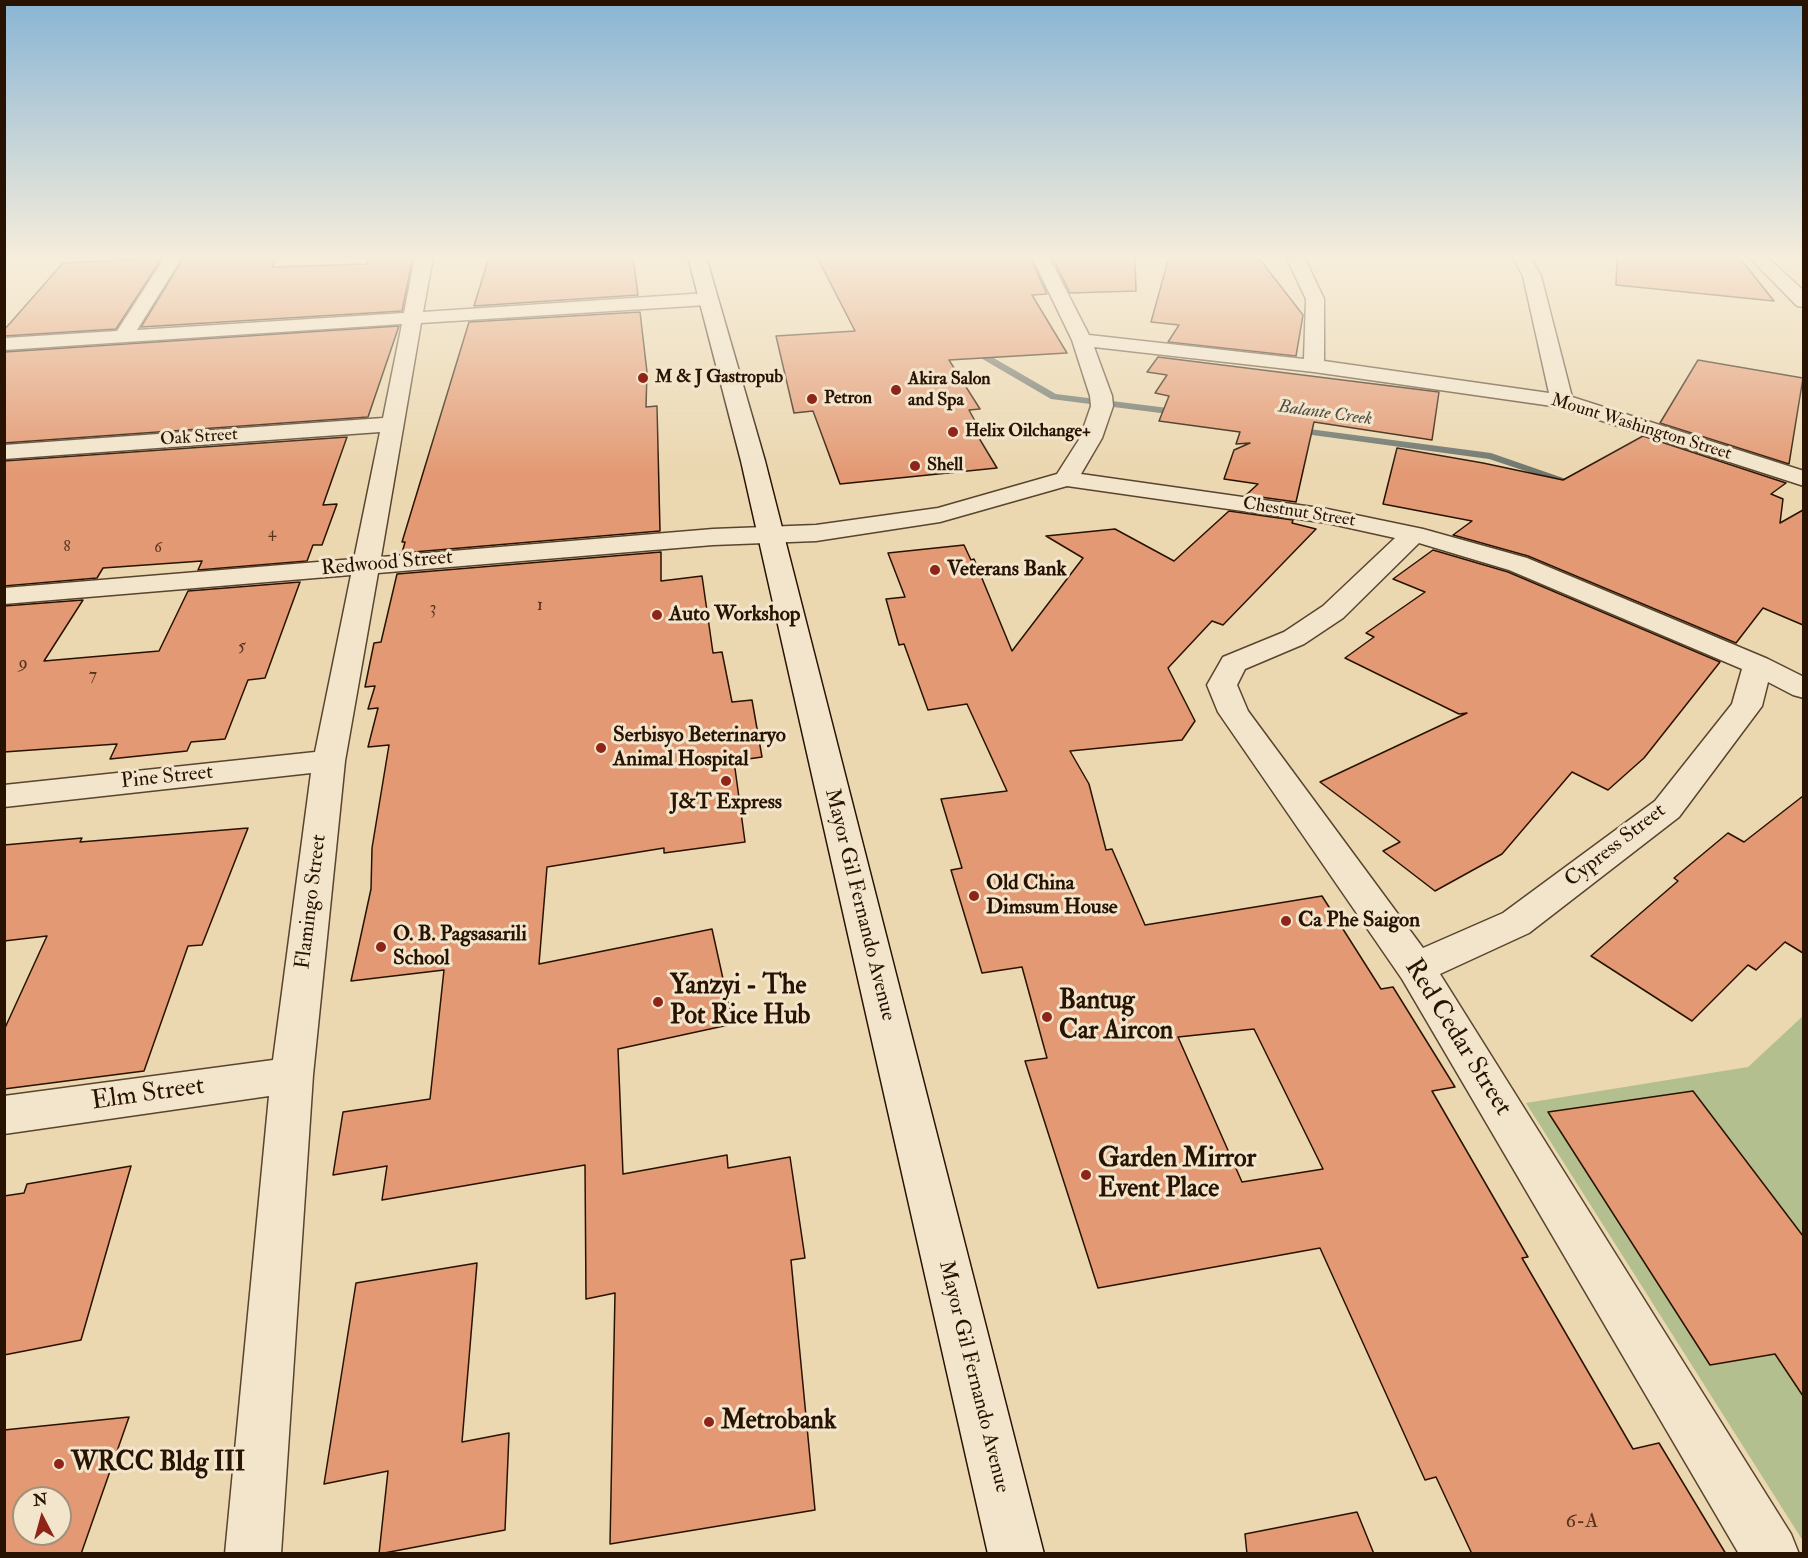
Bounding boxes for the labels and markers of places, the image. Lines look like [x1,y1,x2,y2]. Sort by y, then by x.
place label: M & J Gastropub [655,367,783,389]
place label: Akira Salon and Spa [908,369,991,412]
marker: M & J Gastropub [636,371,650,385]
marker: Akira Salon and Spa [889,383,903,397]
place label: Petron [824,388,872,410]
marker: Petron [805,392,819,406]
place label: Helix Oilchange+ [965,421,1091,443]
marker: Helix Oilchange+ [946,425,960,439]
place label: Shell [927,455,963,477]
marker: Shell [908,459,922,473]
place label: Veterans Bank [947,557,1067,583]
marker: Veterans Bank [928,563,942,577]
place label: Auto Workshop [669,602,800,628]
marker: Auto Workshop [650,608,664,622]
place label: Serbisyo Beterinaryo Animal Hospital [613,723,786,773]
marker: Serbisyo Beterinaryo Animal Hospital [594,741,608,755]
marker: J&T Express [719,774,733,788]
place label: J&T Express [670,790,782,816]
place label: Old China Dimsum House [986,871,1118,921]
marker: Old China Dimsum House [967,889,981,903]
place label: Ca Phe Saigon [1298,908,1420,934]
marker: Ca Phe Saigon [1279,914,1293,928]
place label: O. B. Pagsasarili School [393,922,527,972]
marker: O. B. Pagsasarili School [374,940,388,954]
place label: Yanzyi - The Pot Rice Hub [670,971,810,1032]
place label: Bantug Car Aircon [1059,986,1173,1048]
marker: Yanzyi - The Pot Rice Hub [651,995,665,1009]
marker: Bantug Car Aircon [1040,1010,1054,1024]
place label: Garden Mirror Event Place [1098,1144,1256,1206]
marker: Garden Mirror Event Place [1079,1168,1093,1182]
place label: Metrobank [721,1406,836,1438]
marker: Metrobank [702,1415,716,1429]
place label: WRCC Bldg III [71,1448,245,1480]
marker: WRCC Bldg III [52,1457,66,1471]

